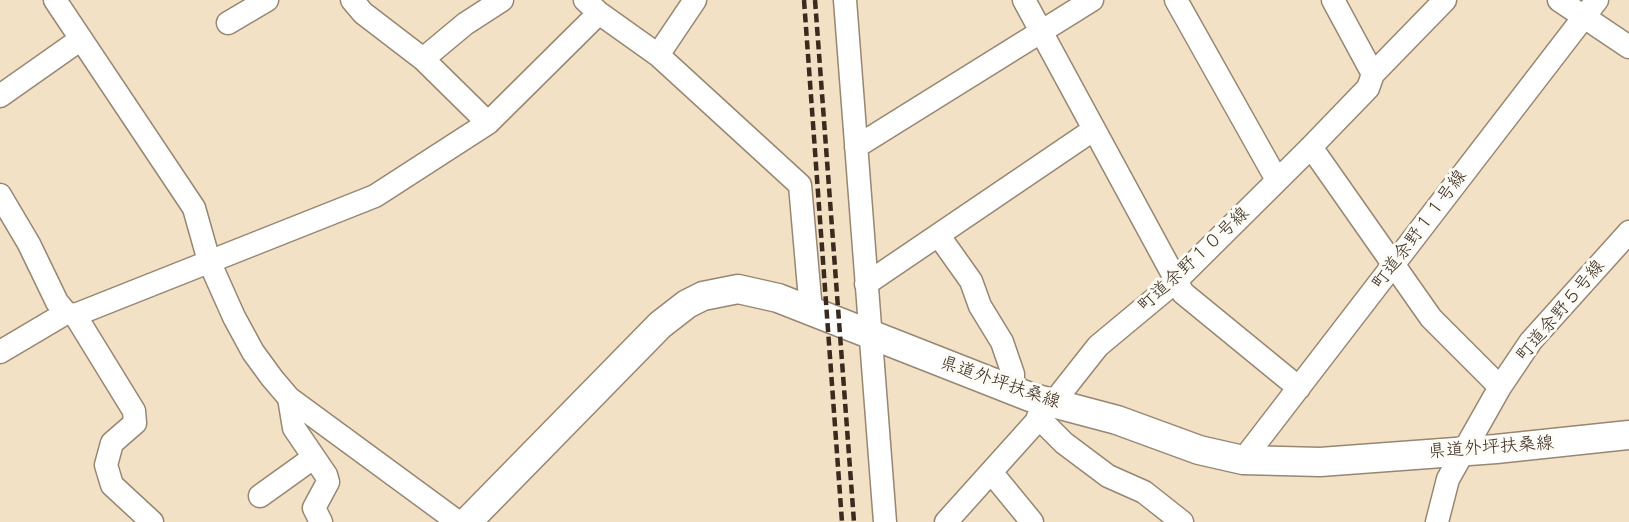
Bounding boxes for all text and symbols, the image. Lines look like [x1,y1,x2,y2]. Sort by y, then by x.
street label: 町道余野１１号線 [1368,166,1472,294]
street label: 町道余野１０号線 [1134,203,1254,317]
street label: 町道余野５号線 [1512,256,1610,366]
street label: 県道外坪扶桑線 [937,352,1063,414]
street label: 県道外坪扶桑線 [1427,433,1555,463]

